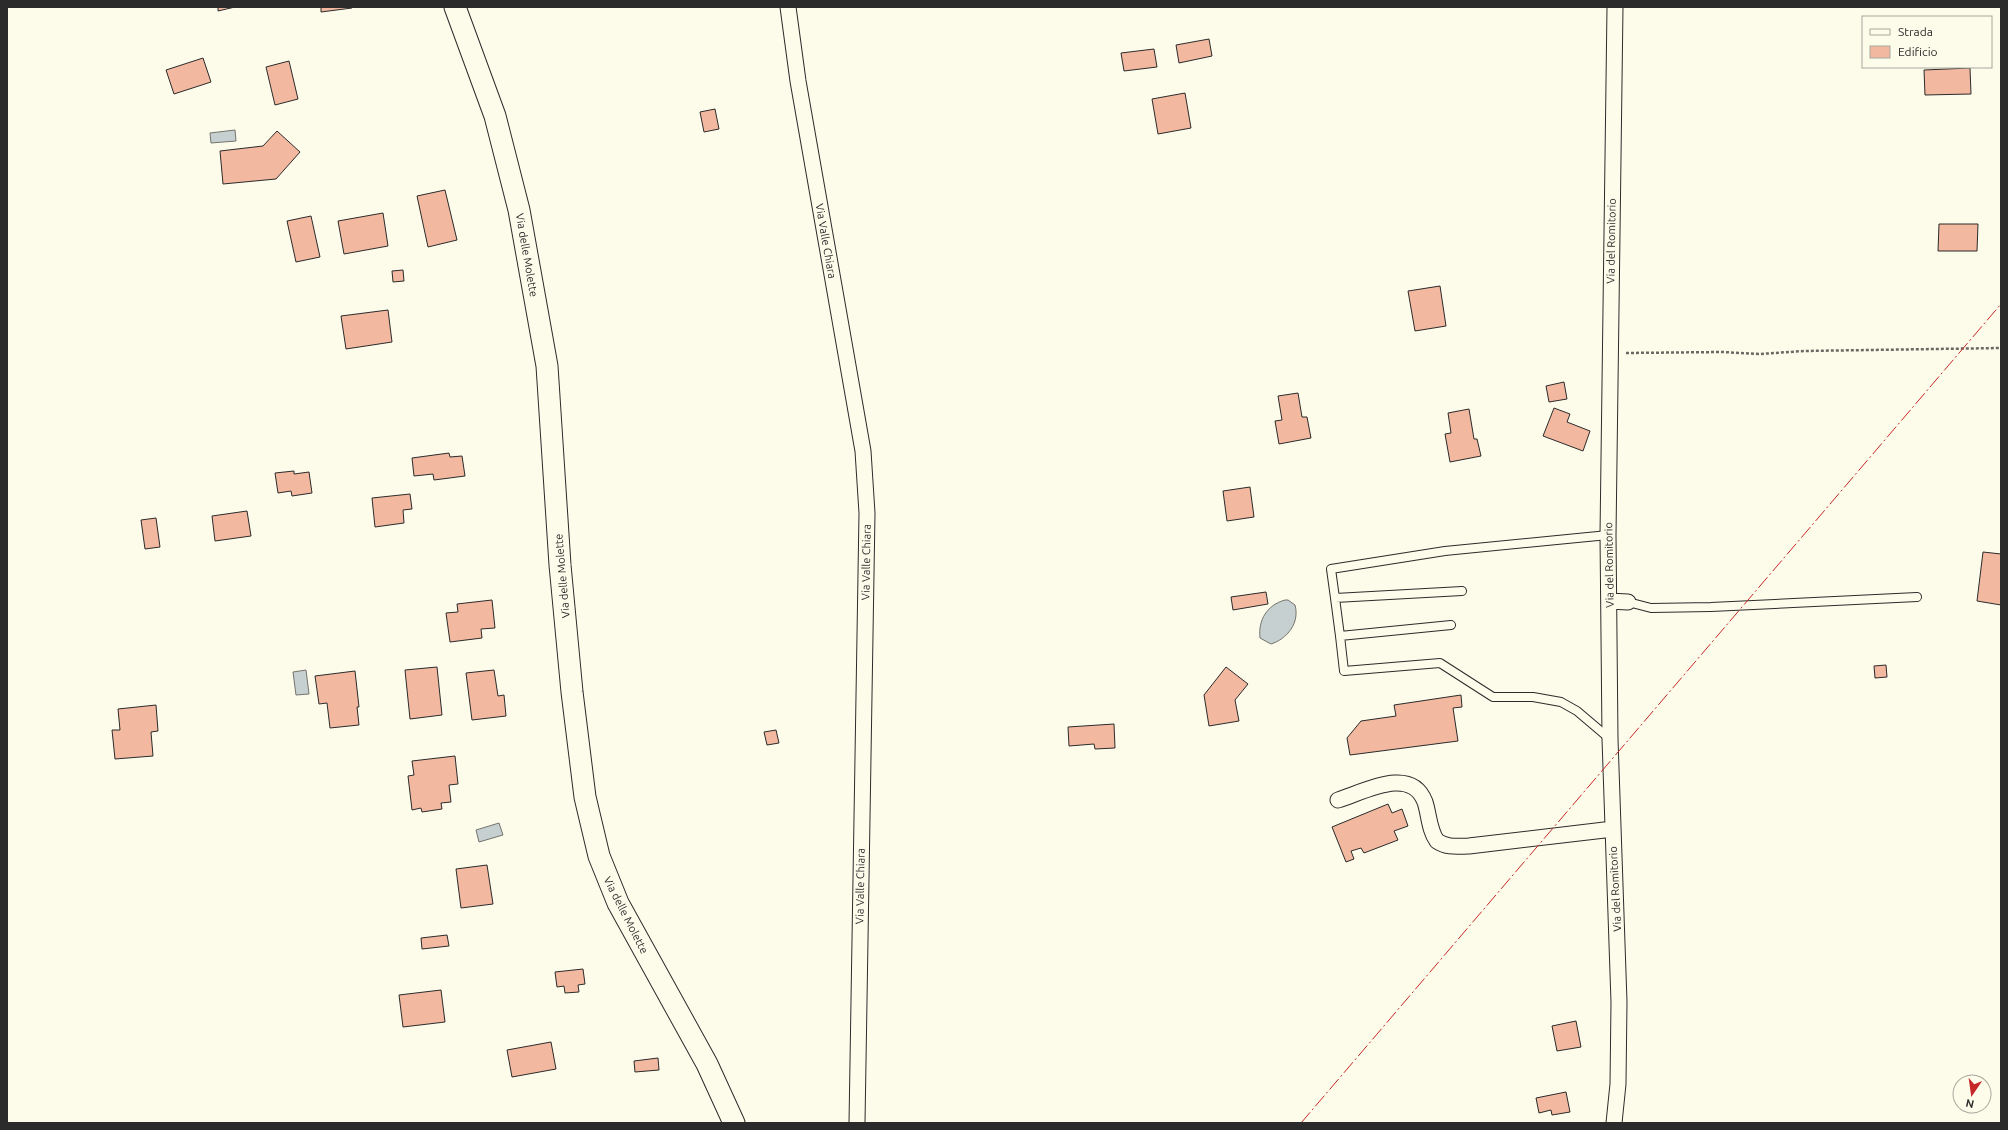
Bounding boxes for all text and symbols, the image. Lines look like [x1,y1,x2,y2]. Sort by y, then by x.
legend [1862,16,1992,68]
text: Strada [1898,25,1933,38]
text: Edificio [1898,45,1938,58]
street label: Via del Romitorio [1604,198,1618,284]
street label: Via Valle Chiara [813,202,839,280]
street label: Via delle Molette [514,212,540,298]
street label: Via del Romitorio [1602,522,1616,608]
street label: Via Valle Chiara [859,524,873,600]
street label: Via delle Molette [552,533,572,619]
street label: Via del Romitorio [1607,846,1623,932]
street label: Via Valle Chiara [853,848,867,924]
street label: Via delle Molette [601,875,651,955]
north arrow [1952,1074,1992,1114]
text: N [1964,1097,1975,1111]

